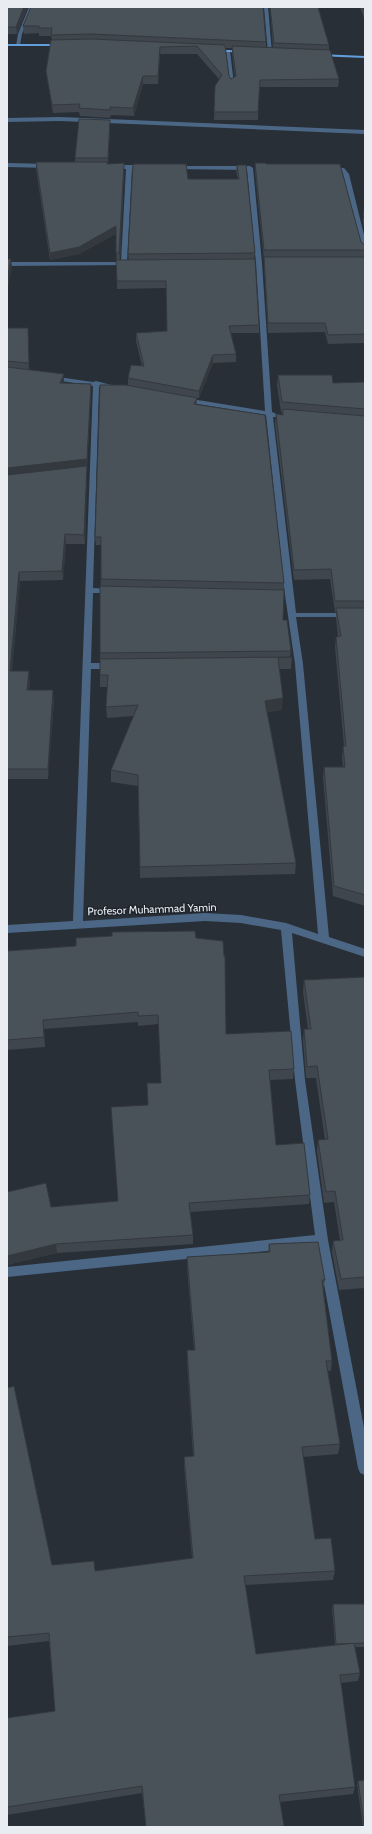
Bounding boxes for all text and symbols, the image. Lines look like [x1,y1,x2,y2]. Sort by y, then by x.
street label: Profesor Muhammad Yamin [87,900,217,918]

